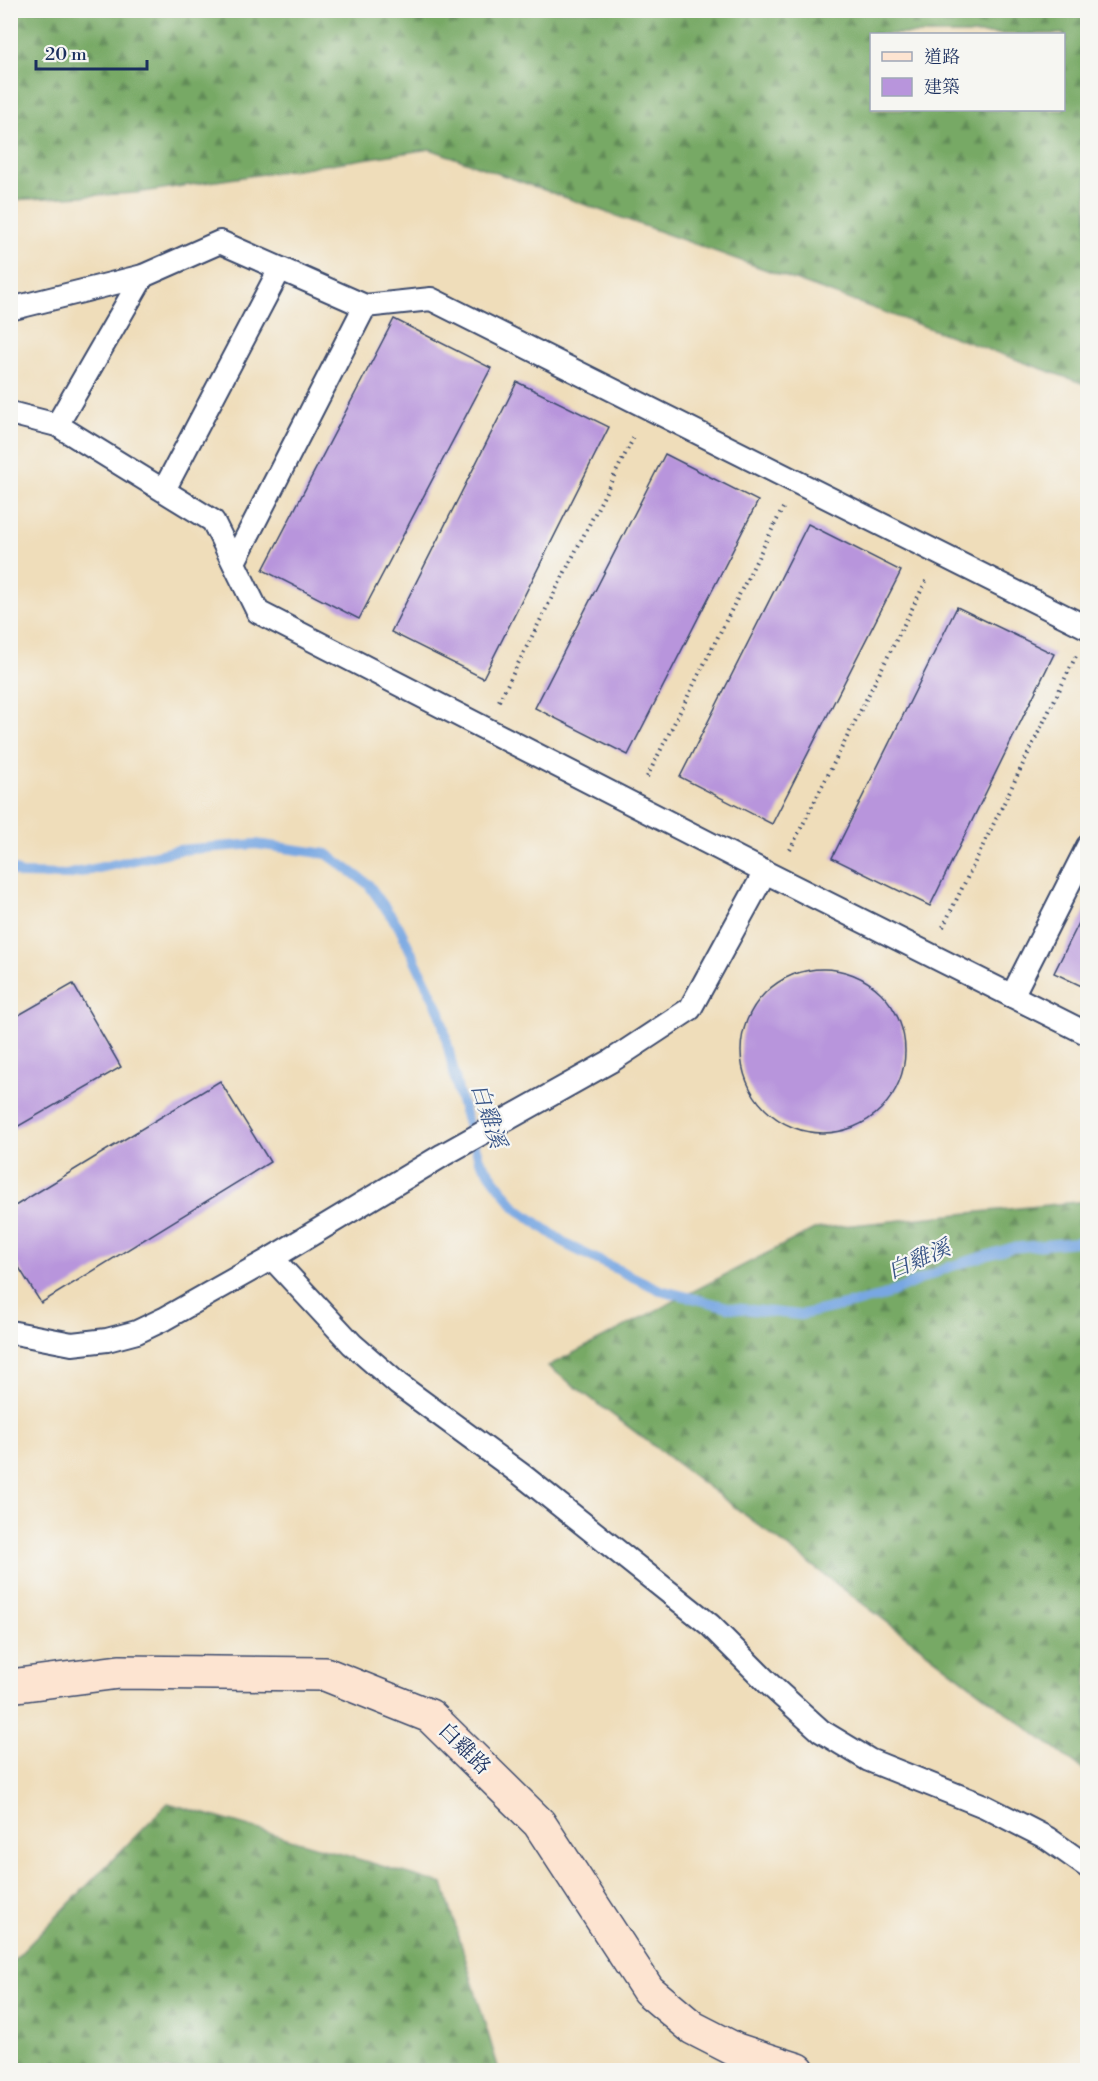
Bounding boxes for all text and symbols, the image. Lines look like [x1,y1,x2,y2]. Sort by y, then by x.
scale bar [36,33,147,71]
legend [870,33,1065,111]
text: 20 m [45,43,87,66]
text: 道路 [924,46,960,69]
text: 建築 [924,76,960,99]
water label: 白雞溪 [465,1080,512,1153]
water label: 白雞溪 [883,1234,956,1285]
street label: 白雞路 [433,1718,495,1780]

